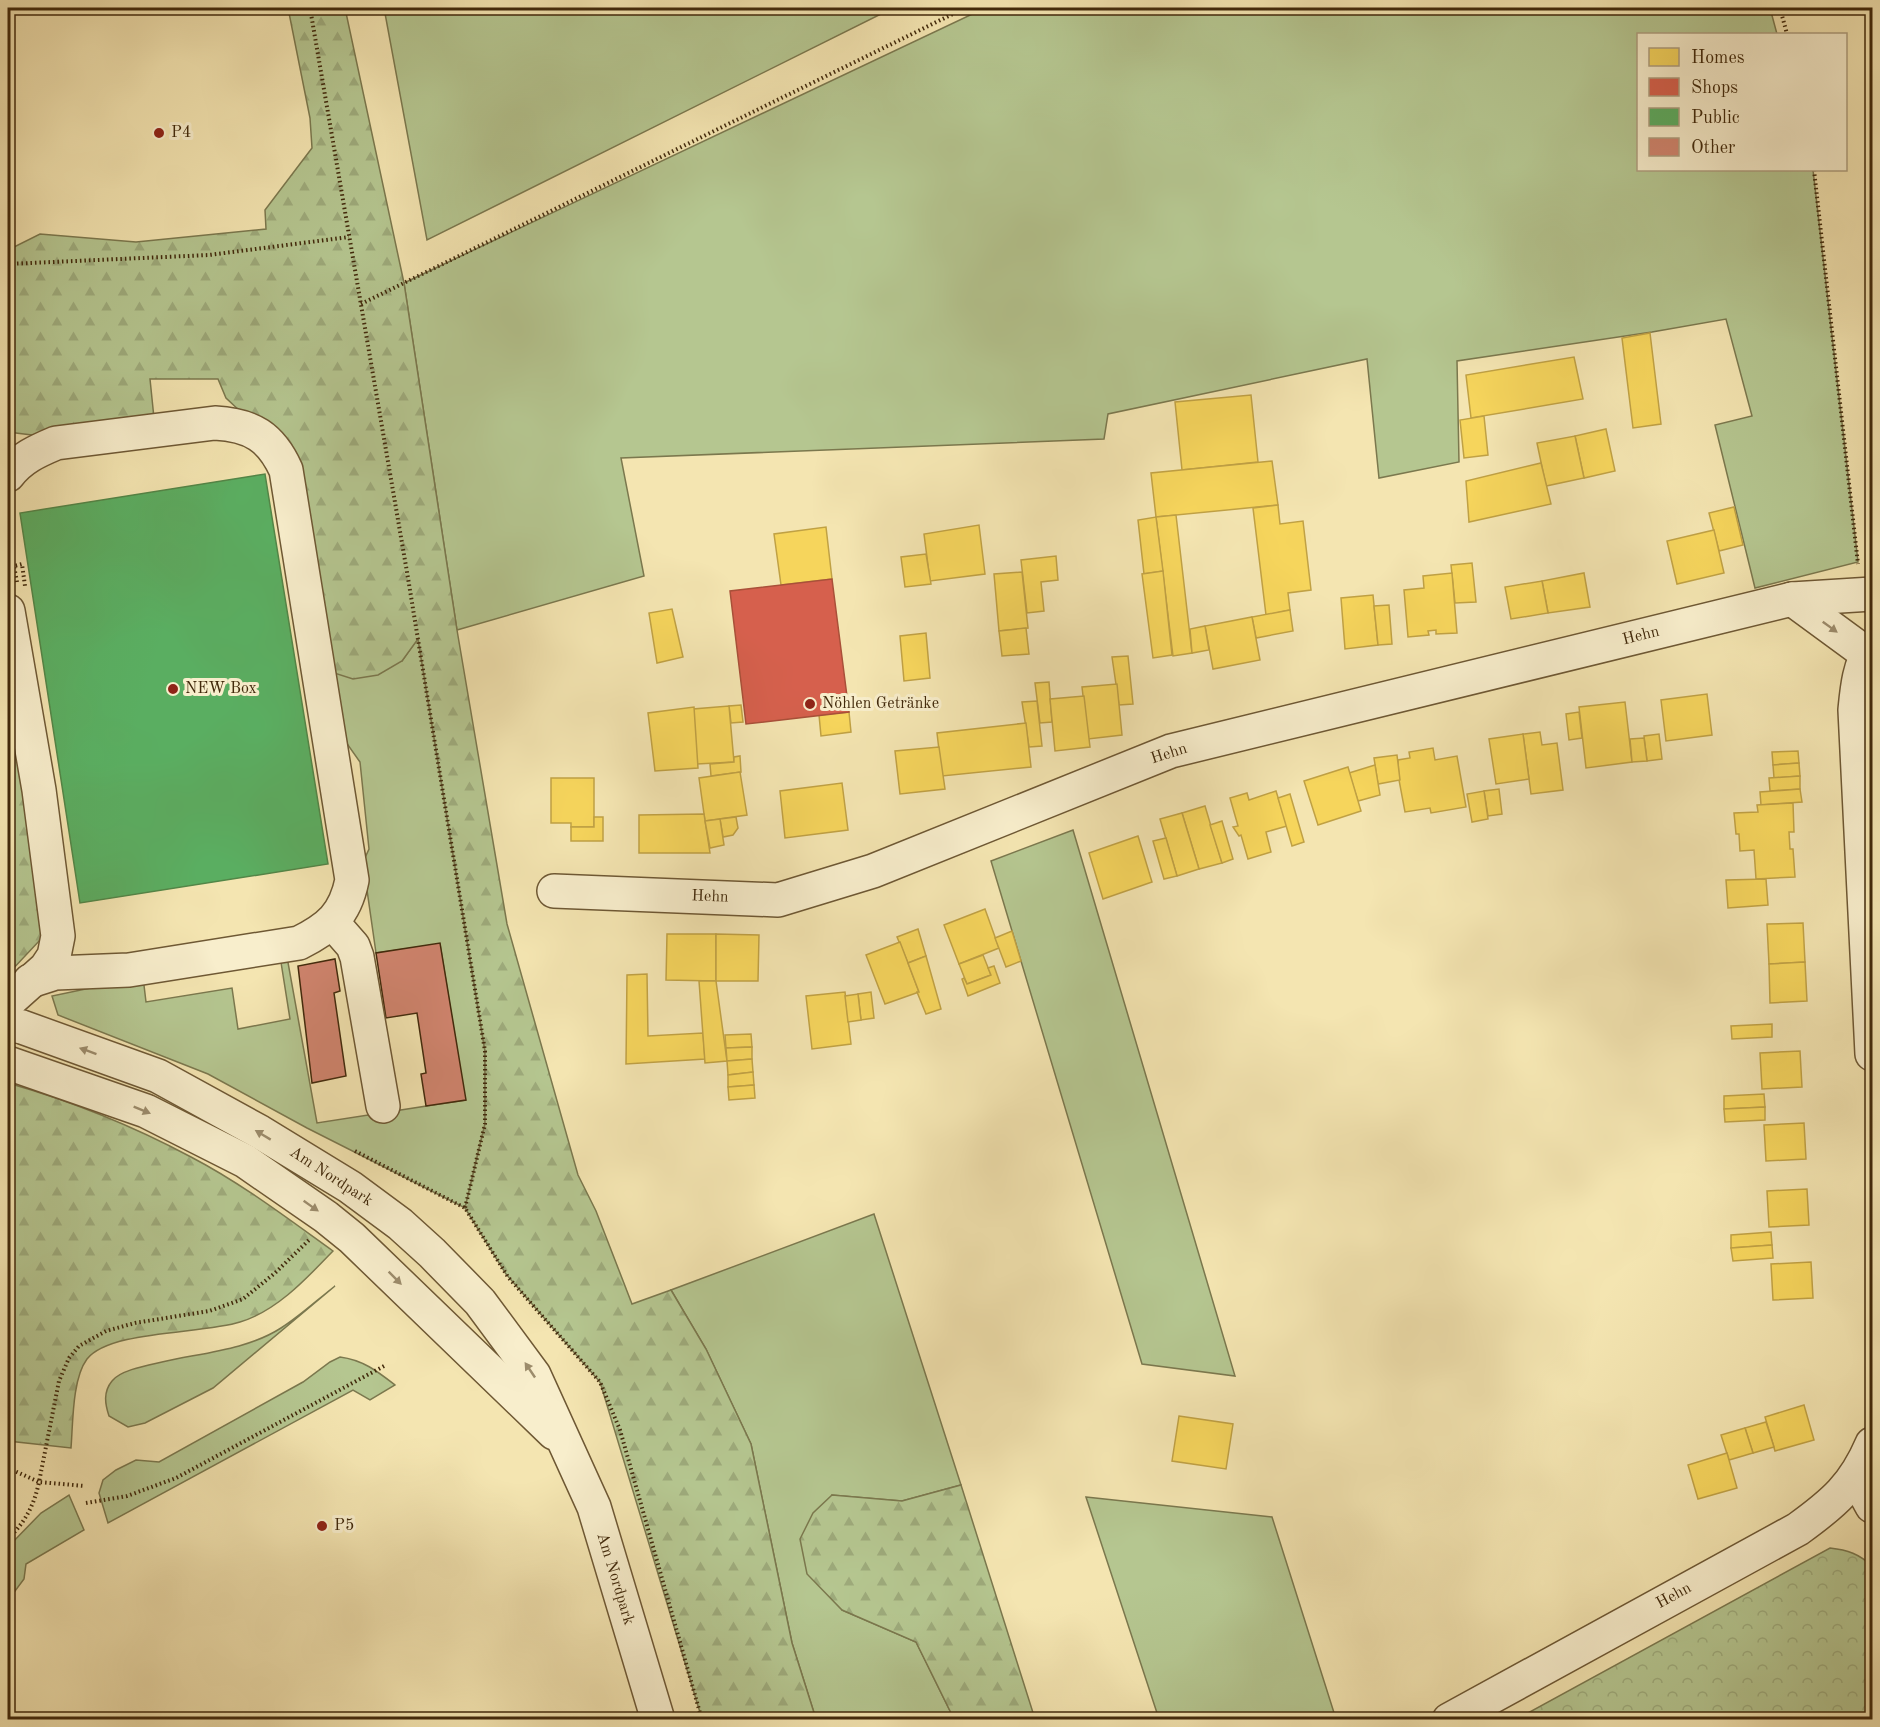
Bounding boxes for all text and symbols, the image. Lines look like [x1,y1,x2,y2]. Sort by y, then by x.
legend [1637,33,1847,171]
text: Homes [1691,49,1745,67]
text: Shops [1691,79,1738,97]
text: Public [1691,109,1740,127]
place label: P4 [171,125,191,141]
marker: P4 [152,126,166,140]
text: Other [1691,139,1736,157]
one-way arrow [1821,621,1837,633]
street label: Hehn [1621,624,1661,648]
place label: NEW Box [185,681,257,697]
marker: NEW Box [166,682,180,696]
place label: Nöhlen Getränke [822,696,939,712]
marker: Nöhlen Getränke [803,697,817,711]
street label: Hehn [1149,741,1190,767]
street label: Hehn [691,888,729,906]
one-way arrow [79,1045,97,1055]
one-way arrow [133,1106,151,1115]
one-way arrow [255,1130,272,1140]
street label: Am Nordpark [287,1144,375,1210]
one-way arrow [303,1200,319,1211]
one-way arrow [388,1271,403,1285]
one-way arrow [524,1363,536,1379]
place label: P5 [334,1518,354,1534]
marker: P5 [315,1519,329,1533]
street label: Am Nordpark [593,1531,637,1627]
street label: Hehn [1654,1580,1695,1612]

